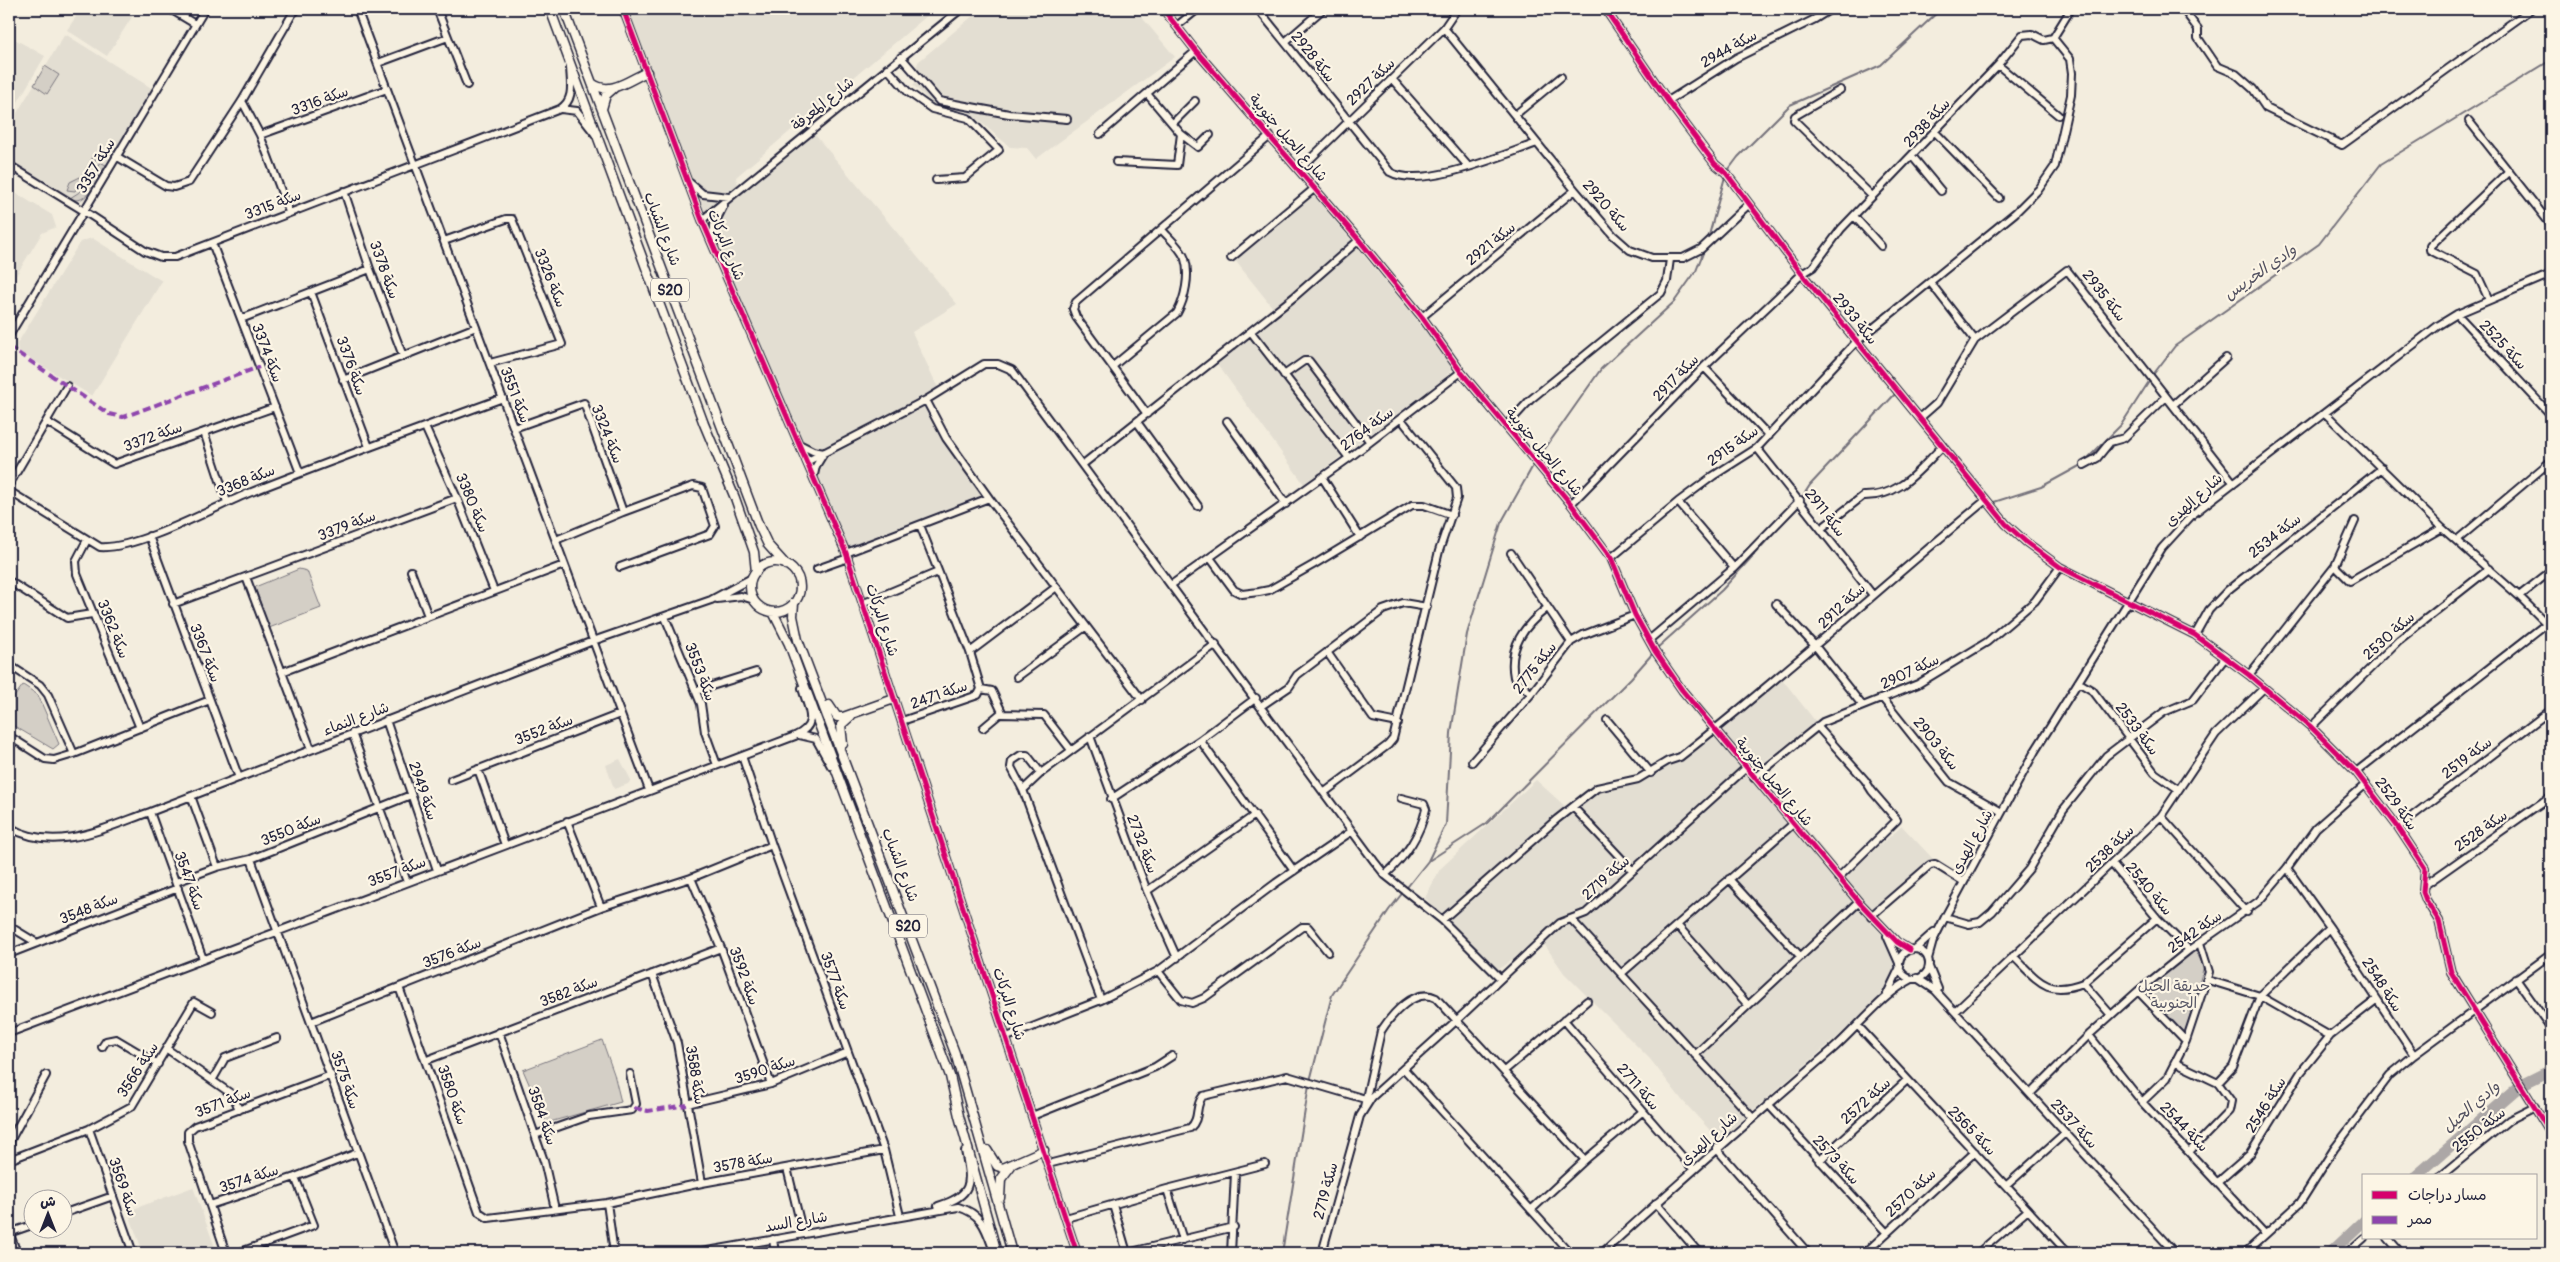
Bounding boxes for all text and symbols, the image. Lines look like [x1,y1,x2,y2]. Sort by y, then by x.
street label: سكة 2944 [1697,26,1761,72]
street label: سكة 2928 [1287,28,1339,86]
street label: سكة 2927 [1343,54,1399,110]
street label: شارع المعرفة [788,73,858,135]
street label: سكة 3316 [289,82,351,120]
street label: شارع الحيل جنوبية [1245,90,1331,186]
street label: سكة 2938 [1899,94,1955,152]
street label: سكة 3357 [72,135,120,197]
street label: سكة 2920 [1578,176,1634,236]
street label: سكة 3315 [242,186,304,224]
street label: شارع الشباب [639,189,685,269]
street label: شارع البركات [703,207,749,283]
street label: سكة 2921 [1462,218,1520,270]
street label: سكة 3378 [365,238,403,302]
water label: وادي الخريس [2220,239,2301,305]
street label: سكة 3326 [530,246,570,310]
street label: سكة 2935 [2078,266,2130,326]
road number: S20 [651,278,689,302]
street label: سكة 2933 [1828,289,1882,349]
street label: سكة 2525 [2475,316,2531,374]
street label: سكة 3374 [247,321,287,385]
street label: سكة 3376 [332,334,370,398]
street label: سكة 2917 [1649,350,1703,406]
street label: سكة 3551 [496,364,534,426]
street label: سكة 3324 [587,402,627,466]
street label: سكة 2764 [1337,403,1397,455]
street label: شارع الحيل جنوبية [1501,404,1587,500]
street label: سكة 3372 [121,418,185,456]
street label: سكة 2915 [1704,421,1762,471]
street label: سكة 3368 [214,461,278,501]
street label: شارع الهدى [2161,469,2227,531]
street label: سكة 3380 [451,470,493,536]
street label: سكة 2911 [1800,485,1850,541]
street label: سكة 3379 [315,506,379,546]
street label: سكة 2534 [2245,509,2305,563]
street label: سكة 2912 [1814,579,1870,633]
street label: شارع البركات [861,581,903,659]
street label: سكة 3362 [93,597,133,661]
street label: سكة 2530 [2359,608,2419,664]
street label: سكة 3367 [185,621,225,685]
street label: سكة 2775 [1509,638,1561,698]
street label: سكة 3553 [680,640,720,704]
street label: سكة 2907 [1878,650,1942,694]
street label: سكة 2471 [908,676,970,714]
street label: شارع النماء [320,698,392,740]
street label: سكة 2533 [2111,699,2163,759]
street label: سكة 3552 [512,710,576,750]
street label: سكة 2903 [1909,714,1963,774]
street label: سكة 2519 [2438,733,2496,783]
street label: شارع الحيل جنوبية [1731,734,1817,830]
street label: سكة 2949 [404,759,442,823]
street label: سكة 2529 [2370,774,2422,834]
street label: شارع الهدى [1946,806,1998,878]
street label: سكة 2528 [2451,806,2511,856]
street label: سكة 3550 [258,809,324,851]
street label: سكة 2732 [1122,812,1162,876]
street label: سكة 2538 [2082,821,2138,877]
street label: شارع الشباب [877,825,923,905]
street label: سكة 3547 [170,849,208,913]
street label: سكة 2719 [1578,851,1634,905]
street label: سكة 3557 [365,852,429,892]
street label: سكة 2540 [2121,858,2177,920]
street label: سكة 3548 [57,889,121,929]
street label: سكة 2542 [2164,906,2226,958]
road number: S20 [889,914,927,938]
street label: سكة 3576 [420,933,484,973]
street label: سكة 3592 [725,944,763,1008]
street label: سكة 3577 [816,949,854,1013]
street label: سكة 2548 [2357,954,2407,1016]
street label: شارع البركات [988,965,1030,1043]
street label: سكة 3582 [537,972,601,1012]
park label: حديقة الحيل الجنوبية [2138,977,2210,1013]
street label: سكة 3566 [113,1039,163,1101]
street label: سكة 3588 [681,1044,709,1106]
street label: سكة 3575 [326,1048,364,1112]
street label: سكة 3590 [732,1051,798,1089]
street label: سكة 2711 [1612,1060,1664,1114]
street label: سكة 3580 [433,1062,471,1128]
street label: سكة 2572 [1837,1073,1895,1129]
street label: سكة 2546 [2241,1074,2291,1136]
water label: وادي الحيل [2438,1076,2505,1138]
street label: سكة 3571 [192,1084,254,1122]
street label: سكة 3584 [523,1084,561,1148]
street label: سكة 2537 [2046,1095,2102,1153]
street label: سكة 2544 [2156,1098,2212,1156]
street label: سكة 2565 [1944,1102,2000,1160]
street label: سكة 2550 [2448,1103,2510,1157]
street label: شارع الهدى [1676,1108,1742,1170]
street label: سكة 2573 [1808,1131,1864,1189]
street label: سكة 3578 [712,1148,774,1178]
street label: سكة 3569 [104,1155,142,1219]
street label: سكة 3574 [217,1160,281,1198]
street label: سكة 2719 [1309,1160,1343,1222]
street label: سكة 2570 [1881,1165,1941,1221]
legend [2362,1174,2538,1240]
text: مسار دراجات [2408,1186,2487,1205]
north arrow [22,1190,72,1240]
text: ش [40,1193,56,1210]
street label: شارع السد [763,1207,829,1237]
text: ممر [2406,1210,2432,1229]

